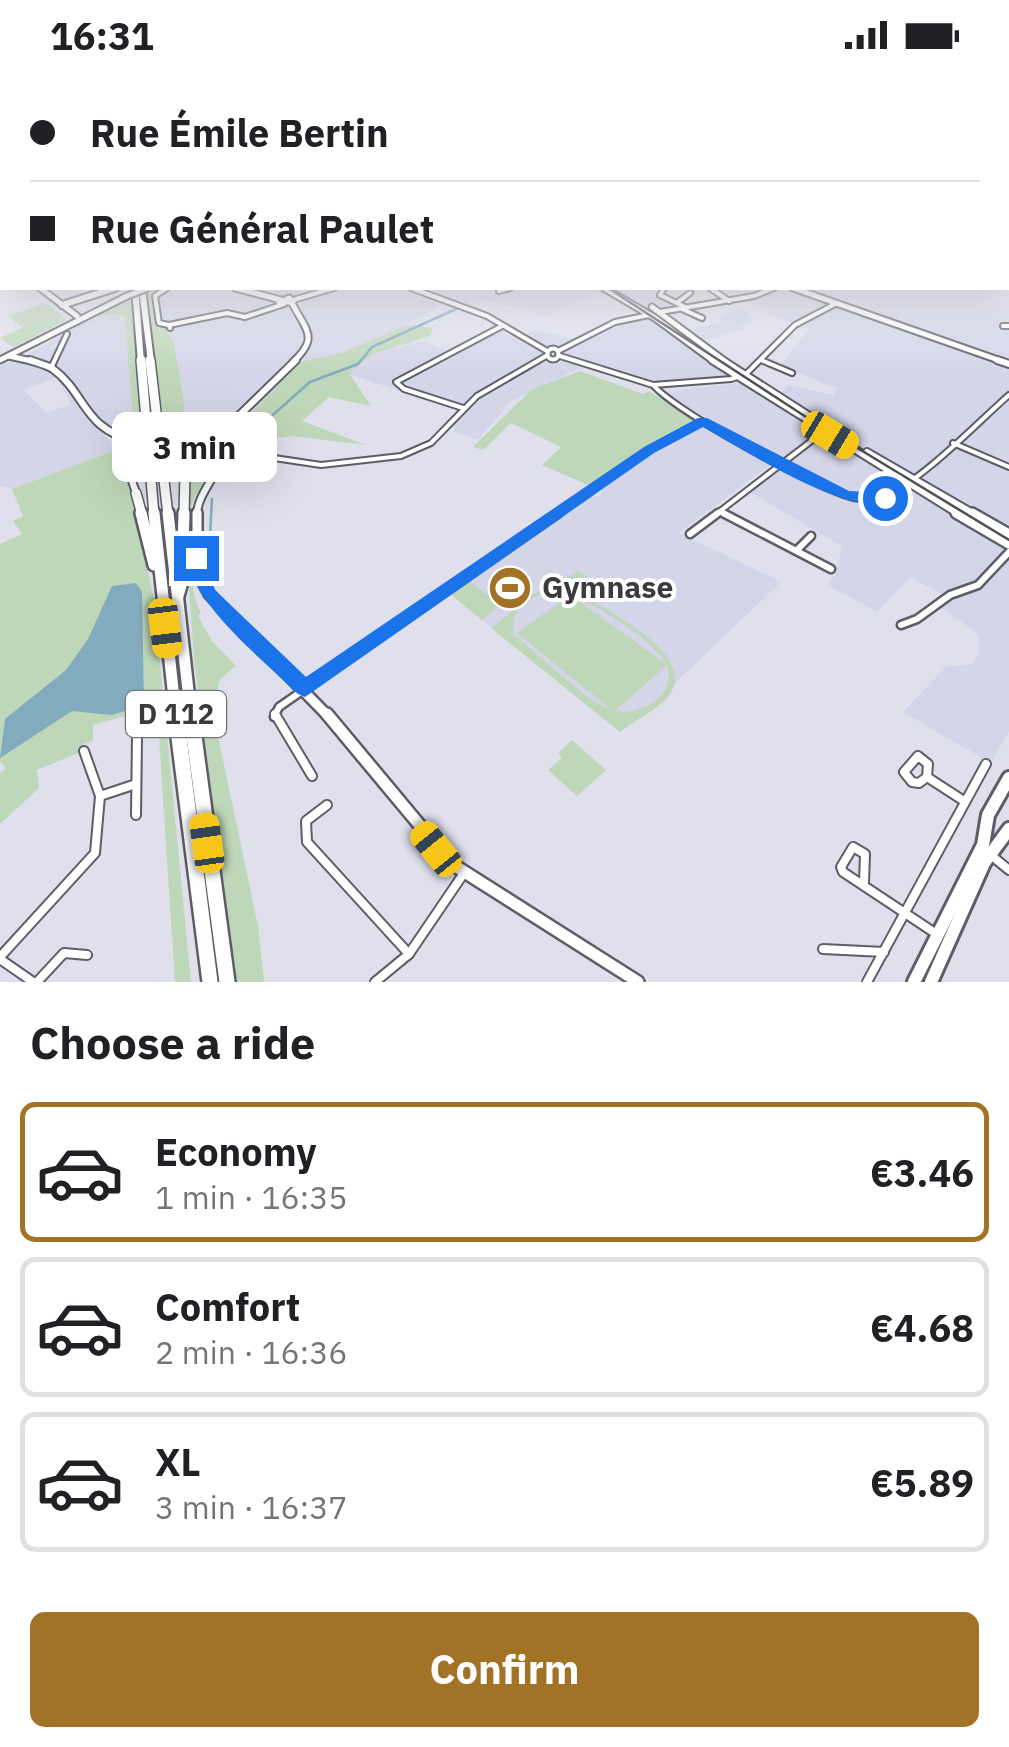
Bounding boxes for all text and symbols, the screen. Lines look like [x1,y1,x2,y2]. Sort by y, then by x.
text: 16:31 [50,11,154,60]
text: Rue Émile Bertin [90,108,389,157]
text: Rue Général Paulet [90,204,434,253]
car [797,407,863,463]
callout: 3 min [114,413,278,483]
text: 3 min [153,426,236,468]
route start [863,476,908,521]
route end [174,536,219,581]
sports icon: Gymnase [487,565,533,611]
place label: Gymnase [542,567,673,606]
car [146,596,184,660]
road number: D 112 [126,691,226,737]
car [188,811,226,875]
car [405,816,467,882]
text: Choose a ride [30,1013,315,1071]
icon: car [35,1127,125,1217]
text: Economy [155,1127,317,1176]
text: €3.46 [870,1148,974,1197]
text: 1 min · 16:35 [155,1176,348,1218]
icon: car [35,1282,125,1372]
text: Comfort [155,1282,300,1331]
text: €4.68 [870,1303,974,1352]
text: 2 min · 16:36 [155,1331,348,1373]
icon: car [35,1437,125,1527]
text: XL [155,1437,201,1486]
text: €5.89 [870,1458,974,1507]
text: 3 min · 16:37 [155,1486,348,1528]
button: Confirm [30,1612,979,1727]

